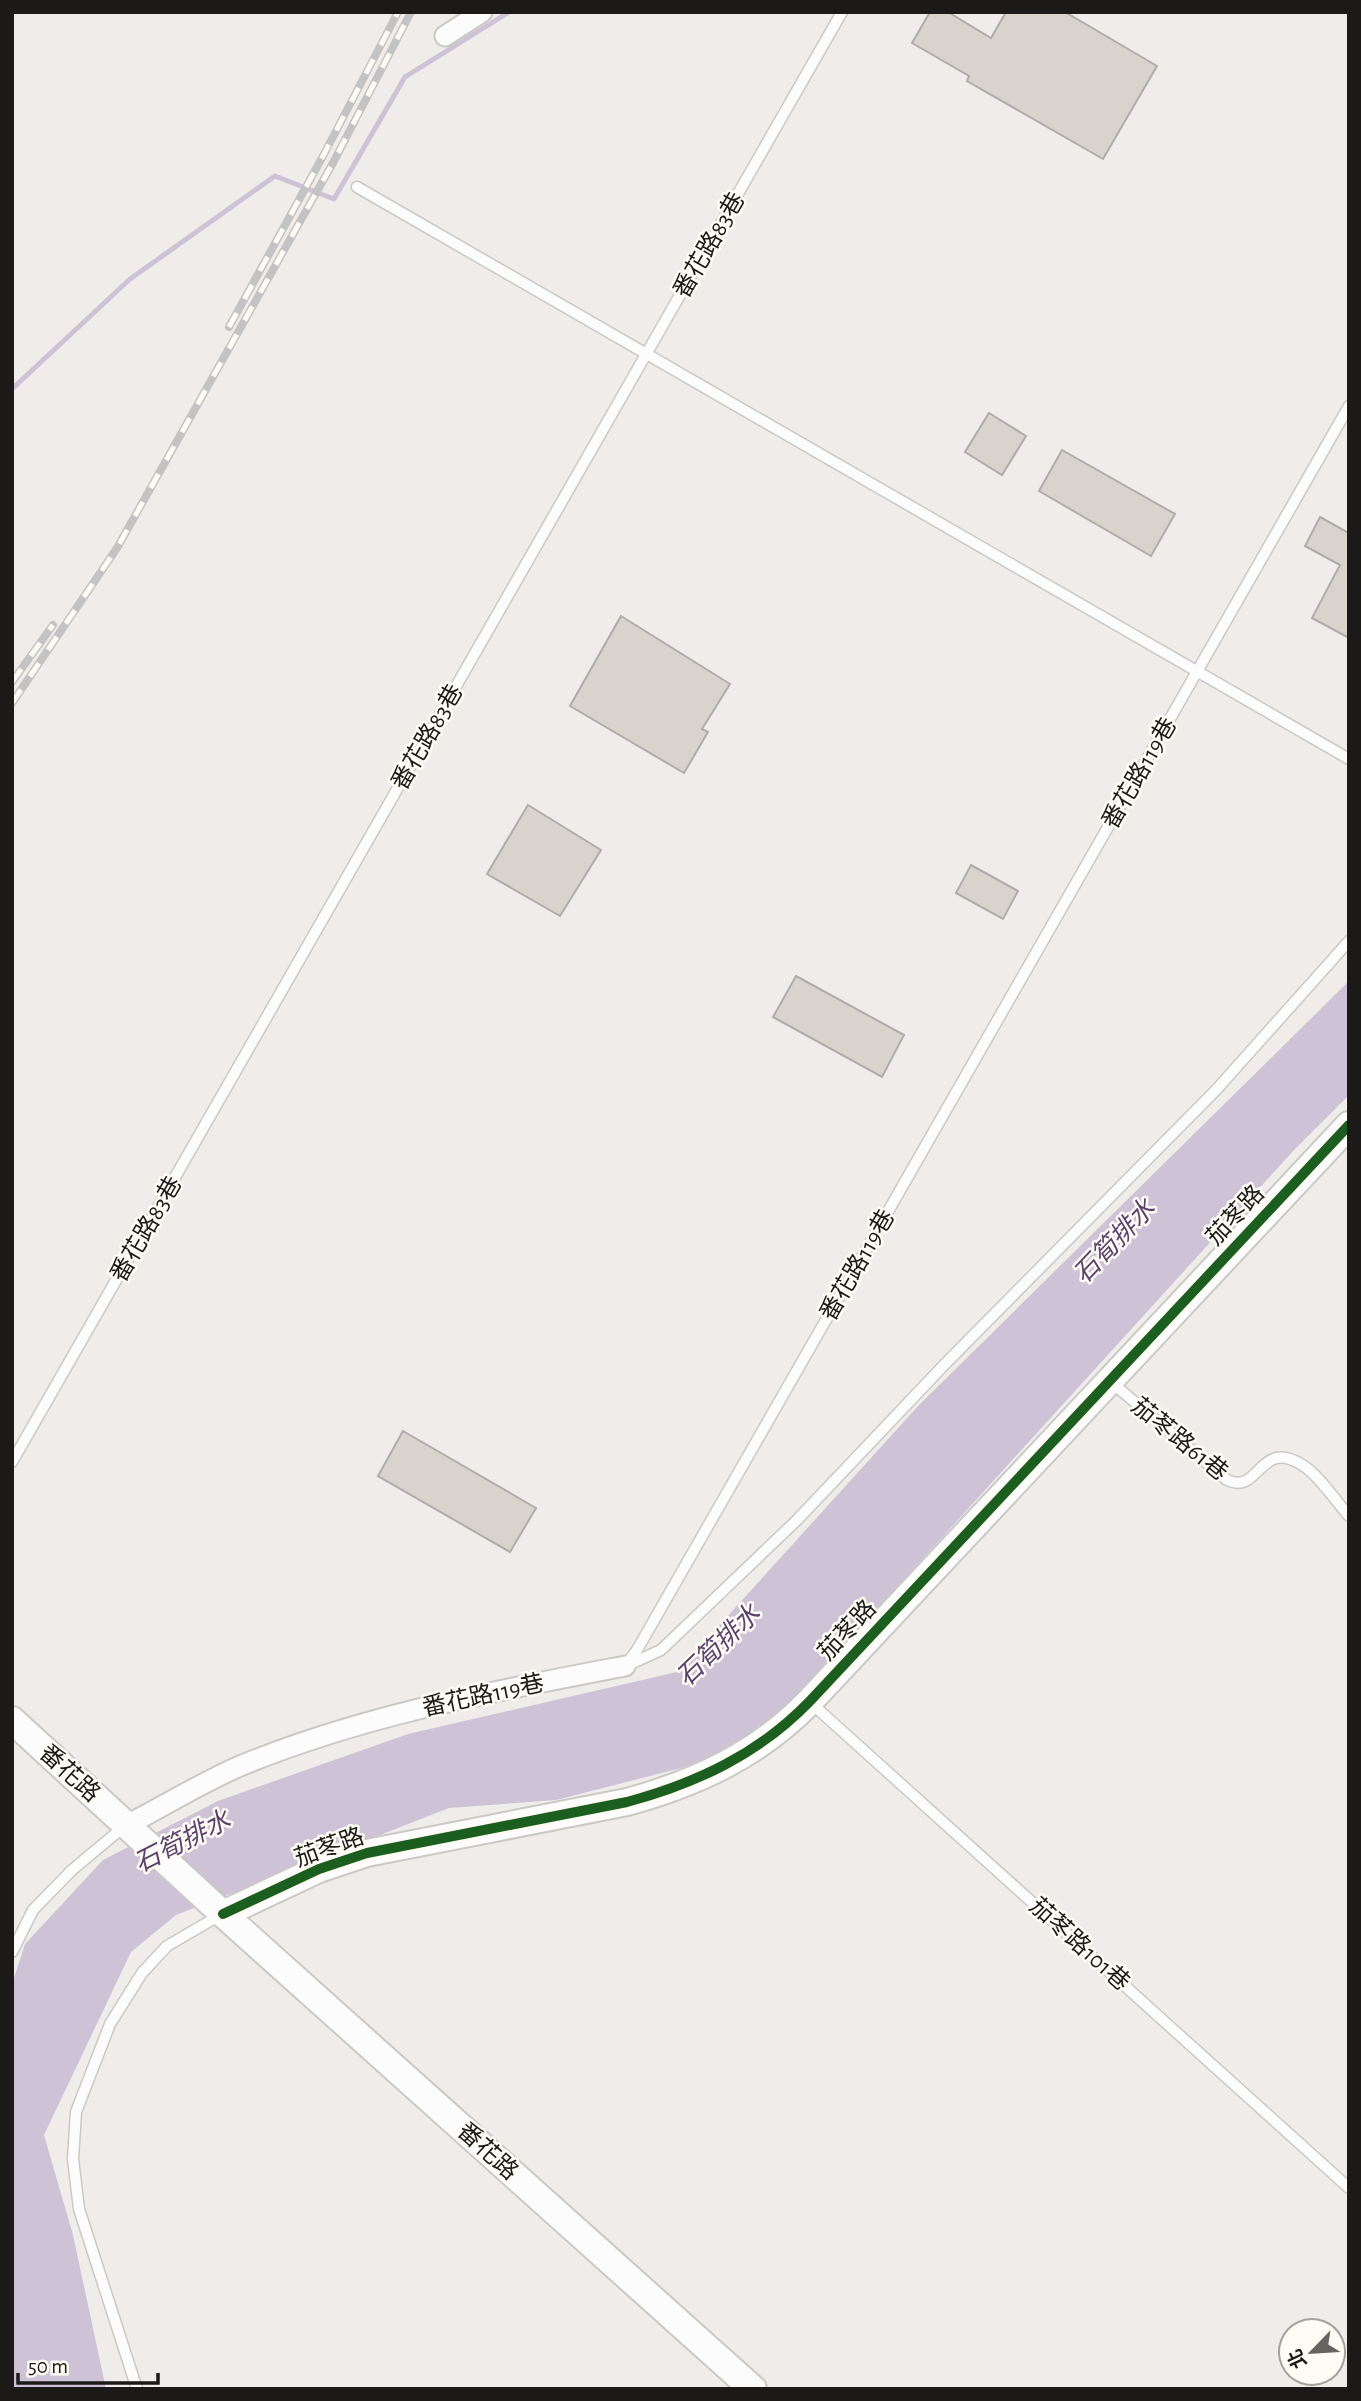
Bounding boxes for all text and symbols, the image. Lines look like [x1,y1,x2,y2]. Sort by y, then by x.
street label: 番花路83巷 [668,188,750,302]
street label: 番花路83巷 [386,680,468,794]
street label: 番花路119巷 [1097,713,1181,833]
street label: 番花路83巷 [105,1172,187,1286]
street label: 茄苳路 [1201,1180,1269,1250]
water label: 石筍排水 [1068,1193,1161,1288]
street label: 番花路119巷 [815,1205,899,1325]
street label: 茄苳路61巷 [1127,1393,1233,1485]
street label: 茄苳路 [813,1595,881,1665]
water label: 石筍排水 [671,1598,766,1691]
street label: 番花路119巷 [420,1669,546,1721]
street label: 番花路 [35,1739,105,1807]
water label: 石筍排水 [129,1804,236,1877]
street label: 茄苳路 [291,1822,367,1872]
street label: 茄苳路101巷 [1025,1892,1135,1996]
street label: 番花路 [453,2117,523,2185]
north arrow [1277,2317,1347,2387]
scale bar [18,2342,158,2386]
text: 北 [1284,2346,1311,2372]
text: 50 m [28,2356,68,2377]

